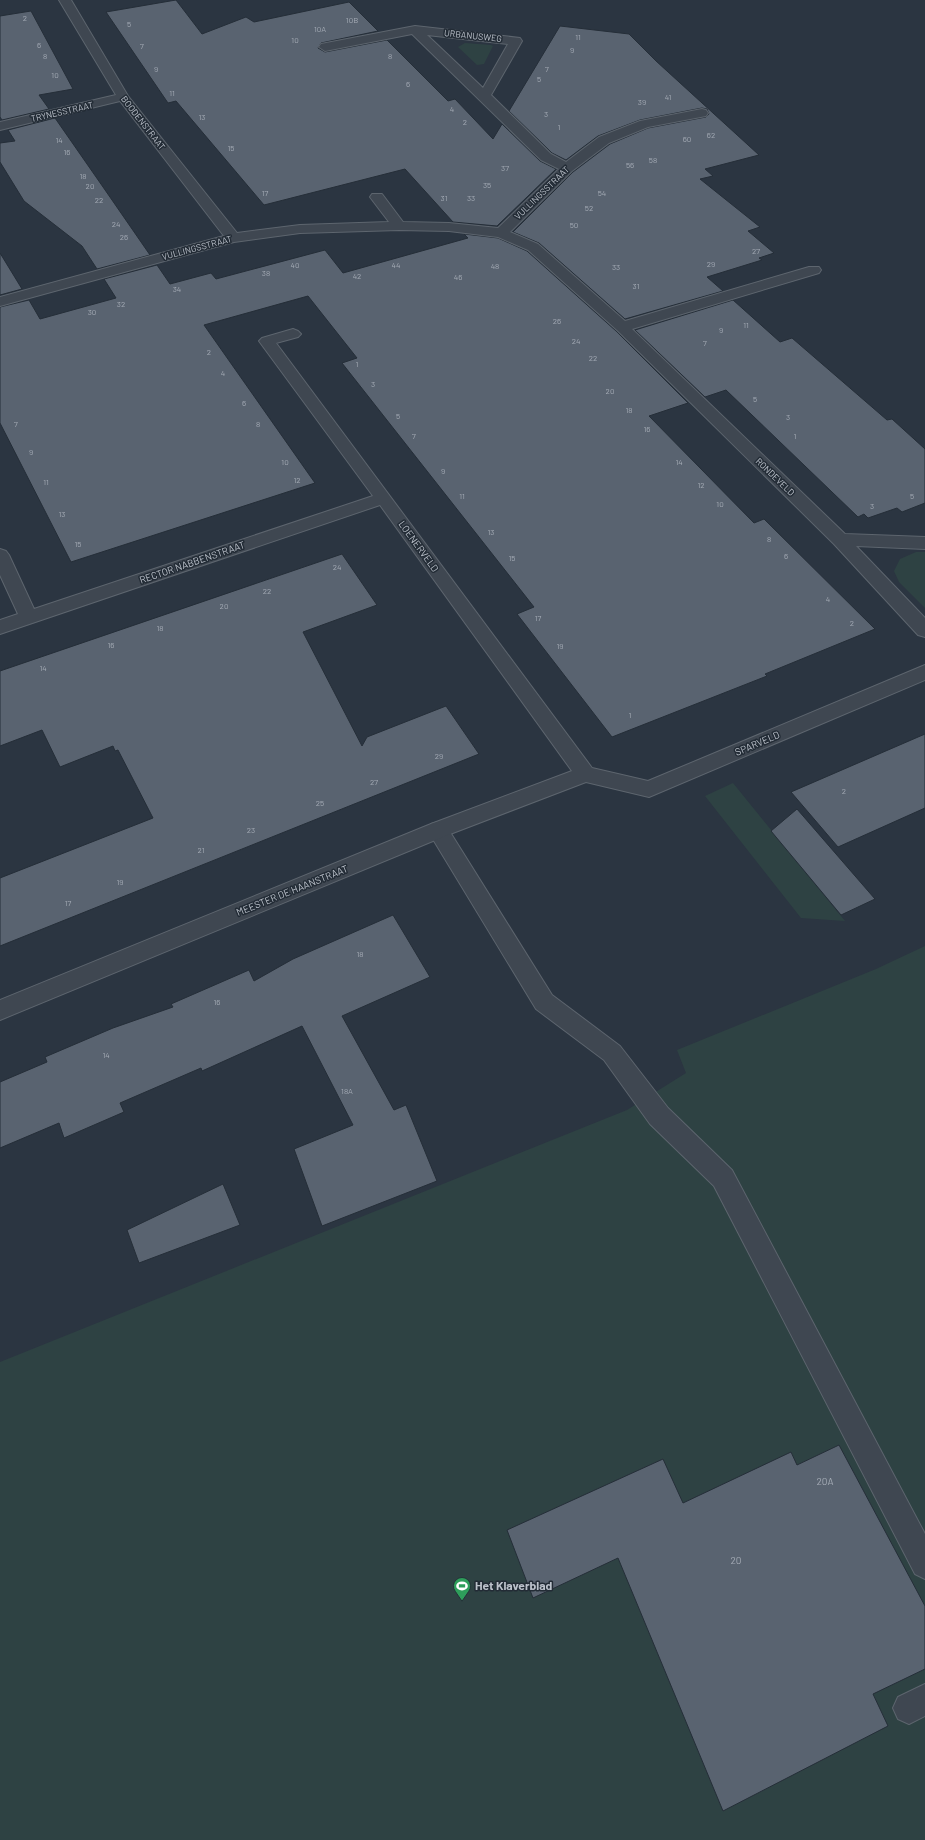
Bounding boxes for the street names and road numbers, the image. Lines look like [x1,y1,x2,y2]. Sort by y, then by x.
street label: URBANUSWEG [444,27,503,44]
street label: BOODENSTRAAT [119,94,168,152]
street label: TRYNESSTRAAT [30,99,94,124]
street label: VULLINGSSTRAAT [512,164,571,222]
street label: VULLINGSSTRAAT [161,233,233,262]
street label: RONDEVELD [754,455,797,498]
street label: LOENERVELD [396,518,442,574]
street label: RECTOR NABBENSTRAAT [138,538,247,586]
street label: SPARVELD [733,728,781,758]
street label: MEESTER DE HAANSTRAAT [234,862,350,918]

